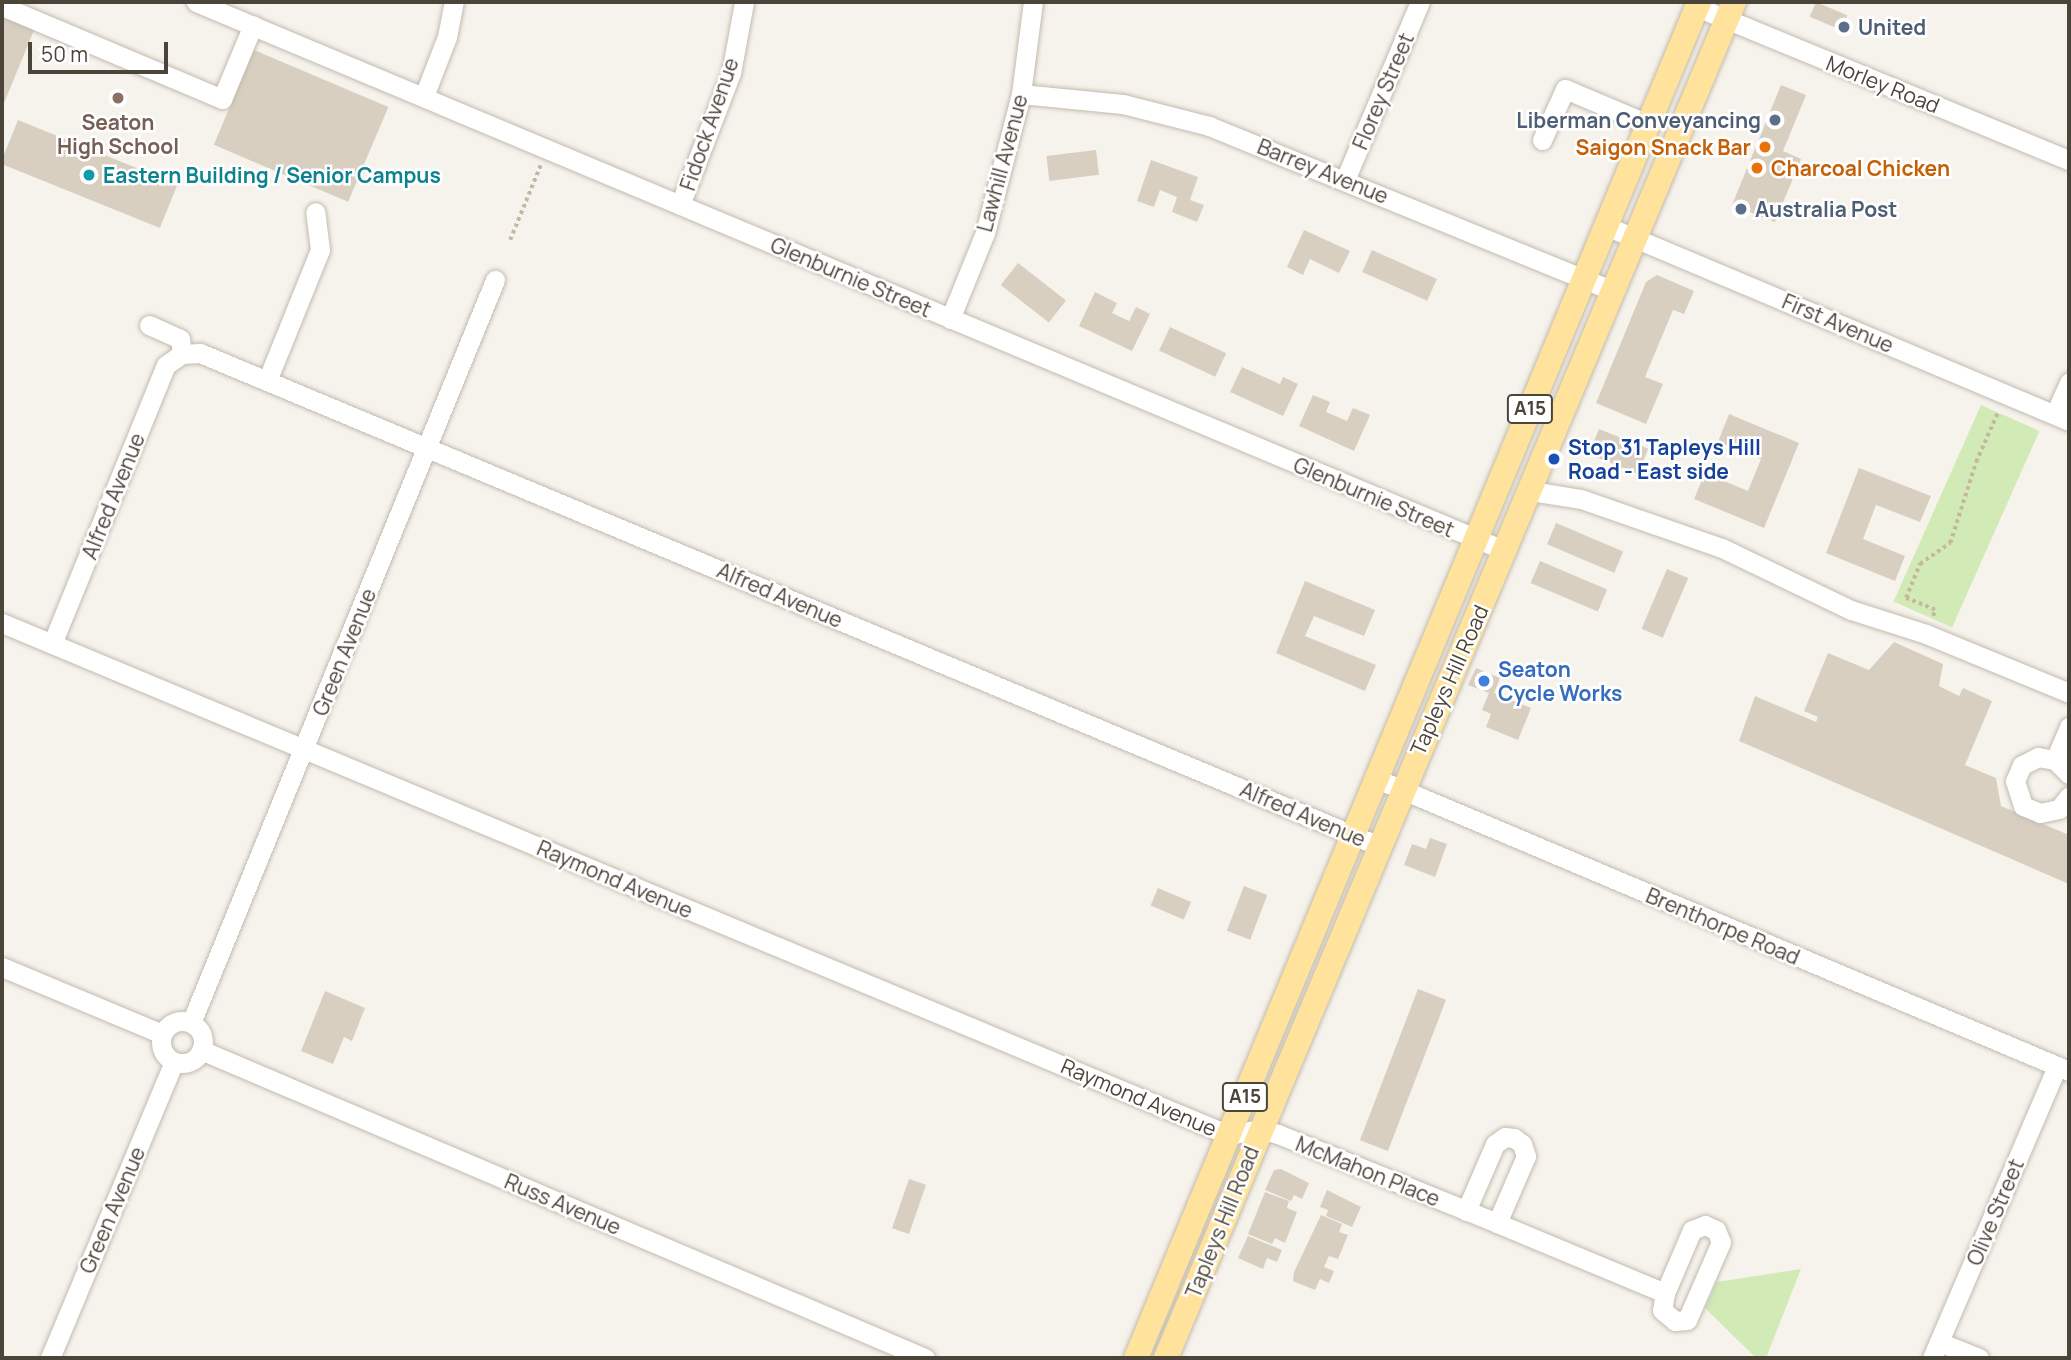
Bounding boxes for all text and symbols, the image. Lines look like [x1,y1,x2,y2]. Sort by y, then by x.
place label: United [1858,14,1926,40]
marker: United [1836,19,1852,35]
scale bar [32,28,172,72]
street label: Florey Street [1347,29,1419,153]
text: 50 m [41,40,88,68]
street label: Morley Road [1823,50,1943,118]
street label: Fidock Avenue [675,54,743,194]
marker: Seaton High School [110,90,126,106]
street label: Lawhill Avenue [972,91,1032,235]
place label: Liberman Conveyancing [1516,107,1761,133]
place label: Seaton High School [57,109,179,159]
marker: Liberman Conveyancing [1767,112,1783,128]
street label: Barrey Avenue [1254,133,1392,209]
place label: Saigon Snack Bar [1576,134,1751,160]
marker: Saigon Snack Bar [1757,139,1773,155]
place label: Charcoal Chicken [1771,155,1950,181]
marker: Charcoal Chicken [1749,160,1765,176]
place label: Eastern Building / Senior Campus [103,162,441,188]
marker: Eastern Building / Senior Campus [81,167,97,183]
place label: Australia Post [1755,196,1897,222]
marker: Australia Post [1733,201,1749,217]
street label: Glenburnie Street [767,232,935,322]
street label: First Avenue [1779,288,1897,358]
road number: A15 [1506,394,1554,424]
street label: Alfred Avenue [76,429,150,563]
place label: Stop 31 Tapleys Hill Road - East side [1568,434,1761,484]
marker: Stop 31 Tapleys Hill Road - East side [1546,451,1562,467]
street label: Glenburnie Street [1290,452,1458,542]
street label: Alfred Avenue [713,557,847,633]
street label: Green Avenue [307,585,381,719]
street label: Tapleys Hill Road [1405,601,1493,759]
place label: Seaton Cycle Works [1498,656,1622,706]
marker: Seaton Cycle Works [1476,673,1492,689]
street label: Alfred Avenue [1236,776,1370,852]
street label: Raymond Avenue [533,835,697,923]
street label: Brenthorpe Road [1642,882,1804,970]
street label: Raymond Avenue [1057,1053,1221,1141]
road number: A15 [1220,1082,1270,1112]
street label: McMahon Place [1292,1131,1444,1211]
street label: Tapleys Hill Road [1180,1142,1264,1302]
street label: Green Avenue [74,1143,150,1277]
street label: Olive Street [1961,1155,2029,1269]
street label: Russ Avenue [501,1168,625,1240]

